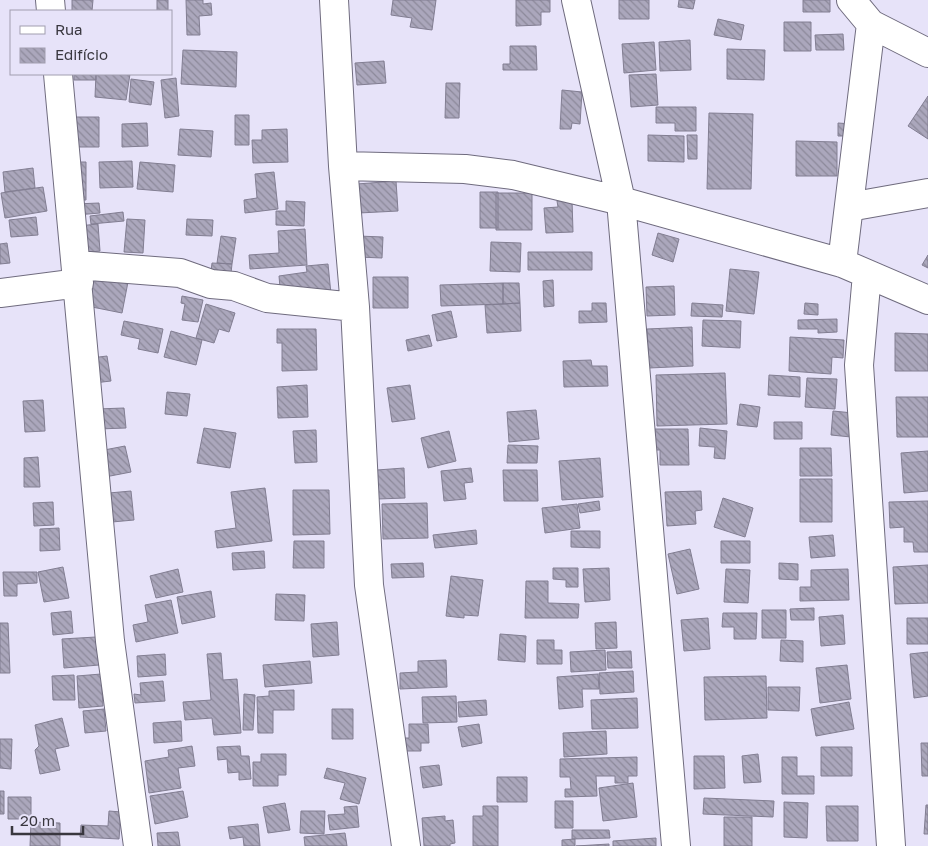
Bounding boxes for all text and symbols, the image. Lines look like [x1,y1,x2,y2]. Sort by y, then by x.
legend [10,10,172,75]
text: Rua [55,20,82,38]
text: Edifício [55,45,108,63]
scale bar [12,804,84,836]
text: 20 m [20,811,55,829]

